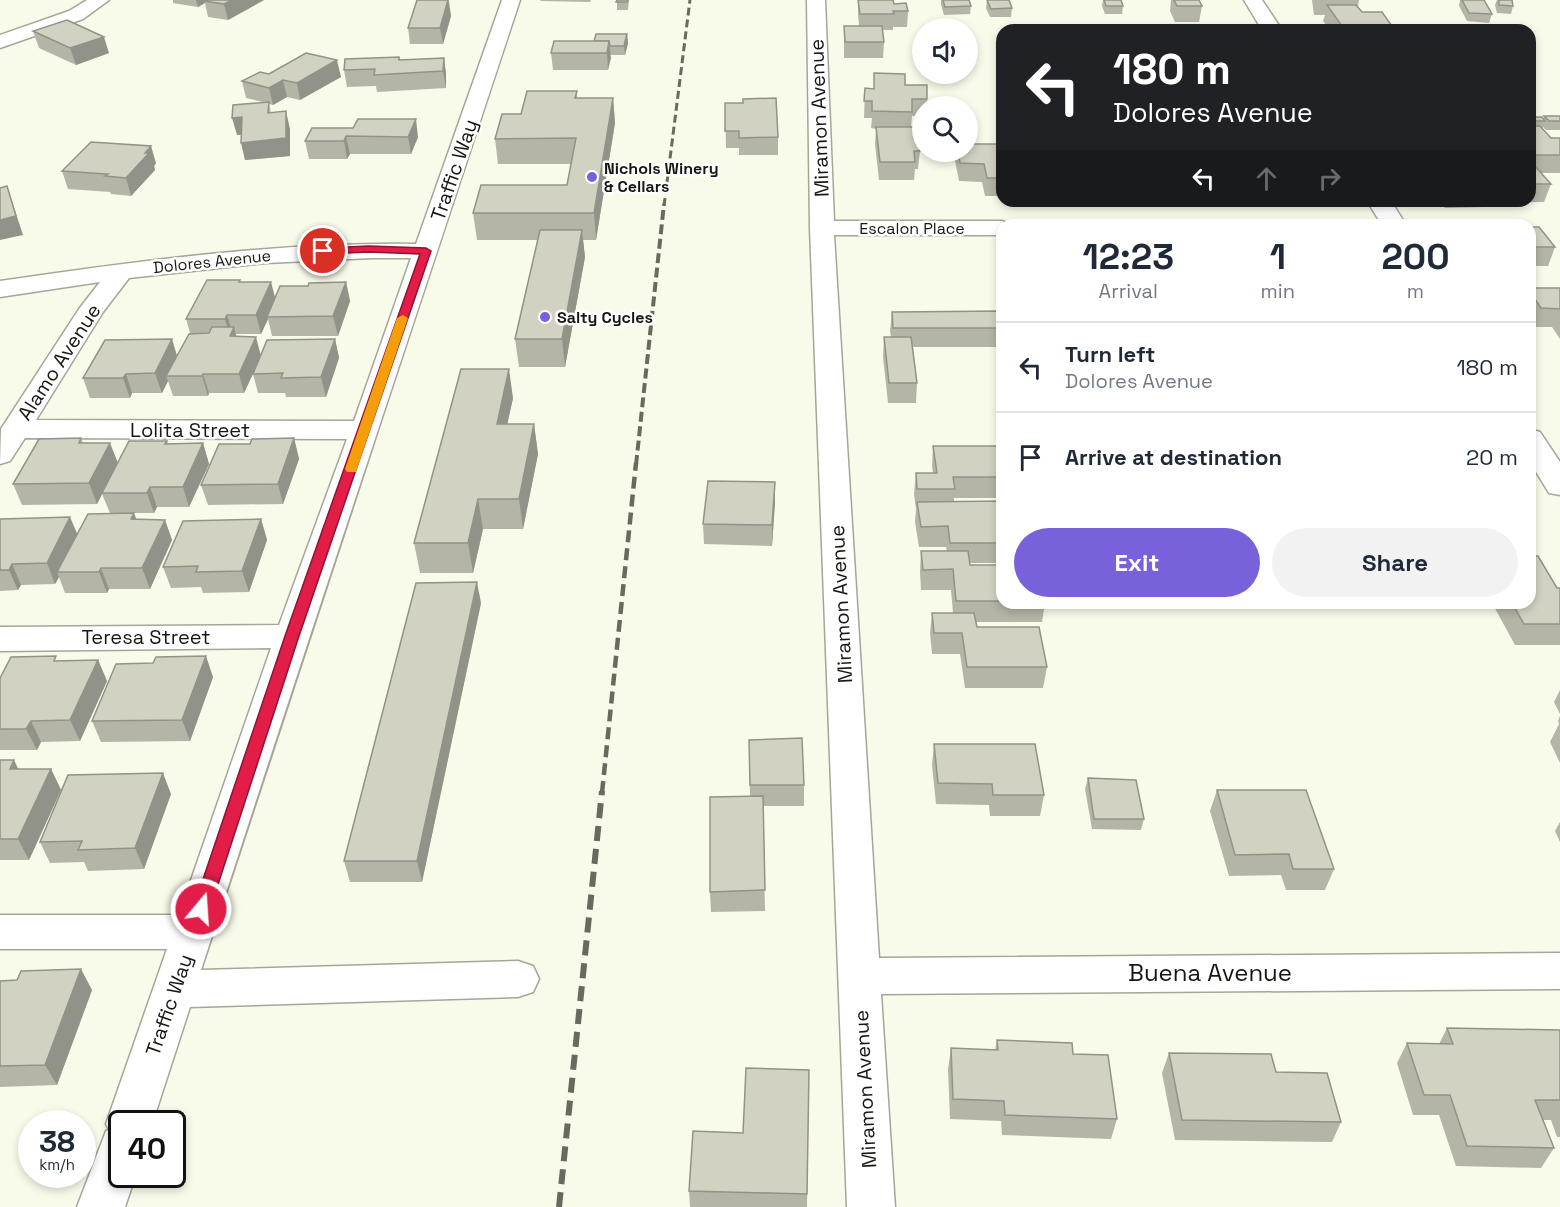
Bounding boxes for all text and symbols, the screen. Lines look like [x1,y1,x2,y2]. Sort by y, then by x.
map controls [912,18,978,162]
button: sound [912,18,978,84]
street label: Miramon Avenue [803,38,835,198]
text: 180 m [1113,43,1231,96]
icon: left [1014,48,1092,126]
text: Dolores Avenue [1113,95,1313,130]
button: search [912,96,978,162]
street label: Traffic Way [424,116,484,224]
place label: Nichols Winery & Cellars [604,158,719,197]
icon: left [1187,162,1220,195]
icon: ahead [1250,162,1283,195]
icon: right [1313,162,1346,195]
marker: Nichols Winery & Cellars [585,170,599,184]
street label: Escalon Place [859,218,965,239]
pin [297,225,348,276]
icon: arrive [306,234,339,267]
text: 12:23 [1082,234,1174,280]
text: 1 [1270,234,1286,280]
text: 200 [1381,234,1449,280]
street label: Dolores Avenue [152,245,272,278]
text: Arrival [1099,278,1158,304]
text: min [1261,278,1295,304]
text: m [1407,278,1424,304]
street label: Alamo Avenue [12,299,106,425]
place label: Salty Cycles [557,307,653,328]
marker: Salty Cycles [538,310,552,324]
text: Turn left [1065,340,1155,368]
icon: left [1014,351,1047,384]
text: 180 m [1456,353,1518,381]
text: Dolores Avenue [1065,368,1213,394]
street label: Lolita Street [130,417,250,443]
icon: arrive [1014,441,1047,474]
text: Arrive at destination [1065,443,1282,471]
text: 20 m [1466,443,1518,471]
street label: Miramon Avenue [824,524,858,684]
button: Exit [1014,528,1260,597]
button: Share [1272,528,1518,597]
street label: Teresa Street [82,624,210,650]
position arrow [169,877,233,941]
street label: Traffic Way [139,951,199,1059]
street label: Buena Avenue [1128,957,1292,988]
street label: Miramon Avenue [848,1009,882,1169]
speed limit sign: 40 [108,1110,186,1188]
text: 38 [39,1122,75,1161]
text: km/h [39,1155,75,1174]

